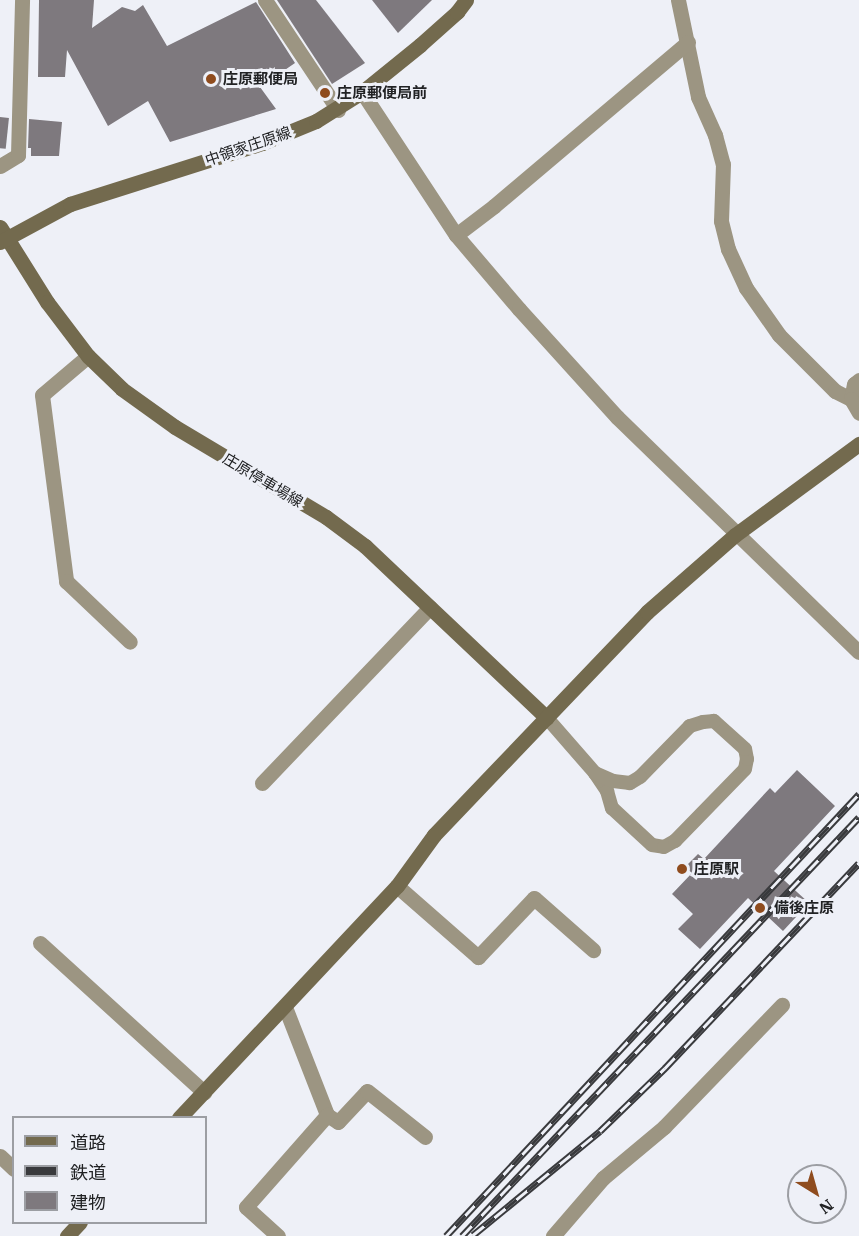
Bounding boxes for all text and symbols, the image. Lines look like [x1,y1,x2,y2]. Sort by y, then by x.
place label: 庄原郵便局 [223,70,298,88]
marker: 庄原郵便局 [204,72,218,86]
place label: 庄原郵便局前 [337,84,427,102]
marker: 庄原郵便局前 [318,86,332,100]
street label: 中領家庄原線 [203,123,293,169]
street label: 庄原停車場線 [220,449,306,511]
place label: 庄原駅 [694,860,739,878]
marker: 庄原駅 [675,862,689,876]
marker: 備後庄原 [751,899,769,917]
place label: 備後庄原 [774,899,834,917]
legend [12,1116,207,1224]
text: 道路 [70,1131,106,1154]
text: 鉄道 [70,1161,106,1184]
north arrow [787,1164,847,1224]
text: 建物 [70,1191,106,1214]
text: N [816,1195,838,1219]

